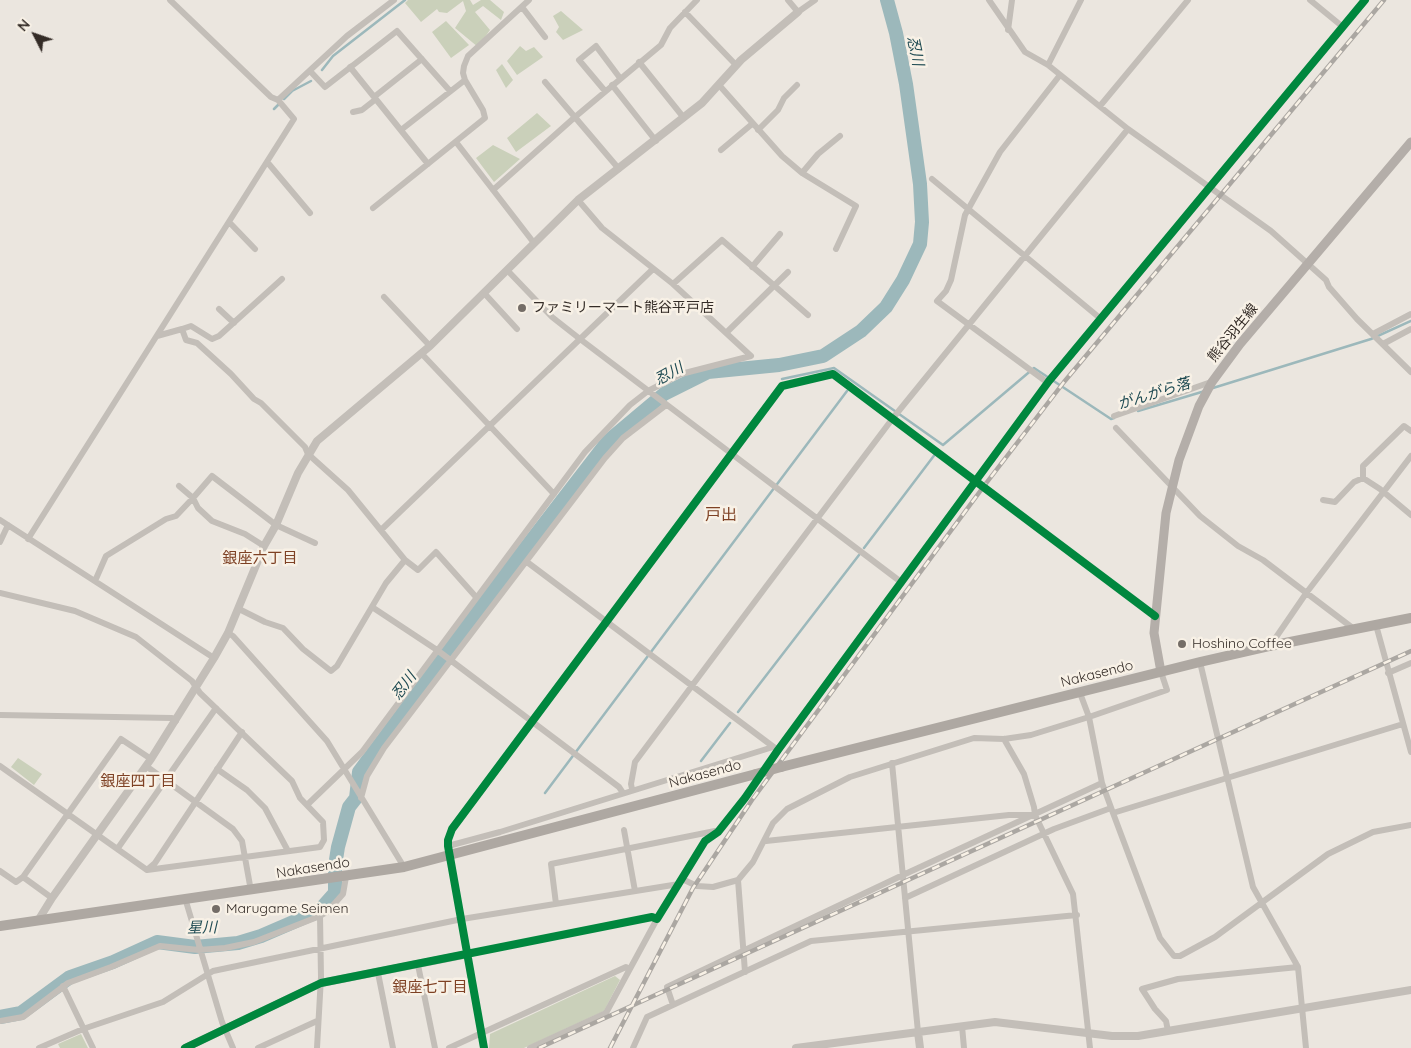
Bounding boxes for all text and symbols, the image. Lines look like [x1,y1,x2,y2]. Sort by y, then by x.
north arrow [10,10,60,60]
text: N [14,15,34,35]
water label: 忍川 [903,34,927,68]
place label: ファミリーマート熊谷平戸店 [532,300,714,316]
street label: 熊谷羽生線 [1204,301,1262,365]
marker: ファミリーマート熊谷平戸店 [516,302,528,314]
water label: 忍川 [652,359,686,389]
water label: がんがら落 [1116,374,1192,414]
district label: 戸出 [705,505,737,525]
district label: 銀座六丁目 [223,549,297,567]
place label: Hoshino Coffee [1192,636,1292,652]
marker: Hoshino Coffee [1176,638,1188,650]
street label: Nakasendo [1059,657,1135,691]
water label: 忍川 [388,669,420,703]
street label: Nakasendo [667,756,743,792]
district label: 銀座四丁目 [101,772,175,790]
street label: Nakasendo [275,854,351,882]
place label: Marugame Seimen [226,901,348,917]
marker: Marugame Seimen [210,903,222,915]
water label: 星川 [187,919,217,937]
district label: 銀座七丁目 [393,978,467,996]

